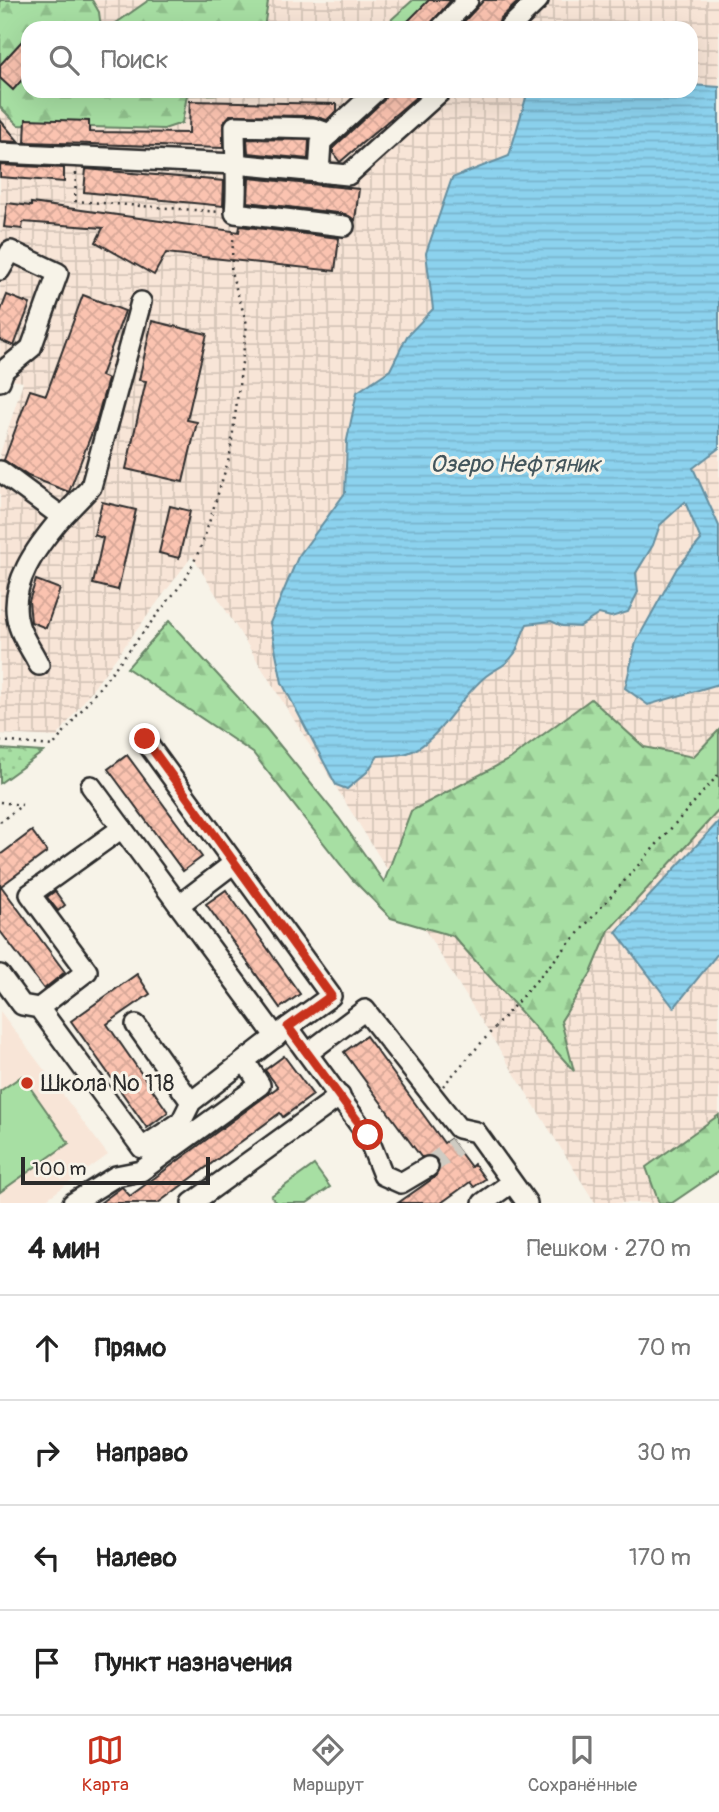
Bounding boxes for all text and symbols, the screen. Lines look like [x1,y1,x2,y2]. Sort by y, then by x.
search box [21,21,698,98]
icon: search [45,41,83,79]
text: Поиск [101,44,169,76]
water label: Озеро Нефтяник [430,450,603,479]
route end [129,723,160,754]
place label: Школа № 118 [41,1069,174,1098]
marker: Школа № 118 [19,1075,35,1091]
route start [352,1119,383,1150]
scale bar [21,1154,210,1186]
text: 100 m [32,1157,86,1181]
text: 4 мин [28,1230,100,1267]
text: Пешком · 270 m [527,1234,691,1263]
icon: ahead [28,1329,66,1367]
text: Прямо [95,1332,166,1364]
text: 70 m [638,1333,691,1362]
icon: right [28,1434,66,1472]
text: Направо [95,1437,188,1469]
text: 30 m [637,1438,691,1467]
icon: left [28,1539,66,1577]
text: Налево [95,1542,177,1574]
text: 170 m [629,1543,691,1572]
icon: arrive [28,1644,66,1682]
text: Пункт назначения [95,1647,292,1679]
tab: Карта [82,1731,129,1797]
tab: Маршрут [293,1731,364,1797]
tab: Сохранённые [528,1731,637,1797]

